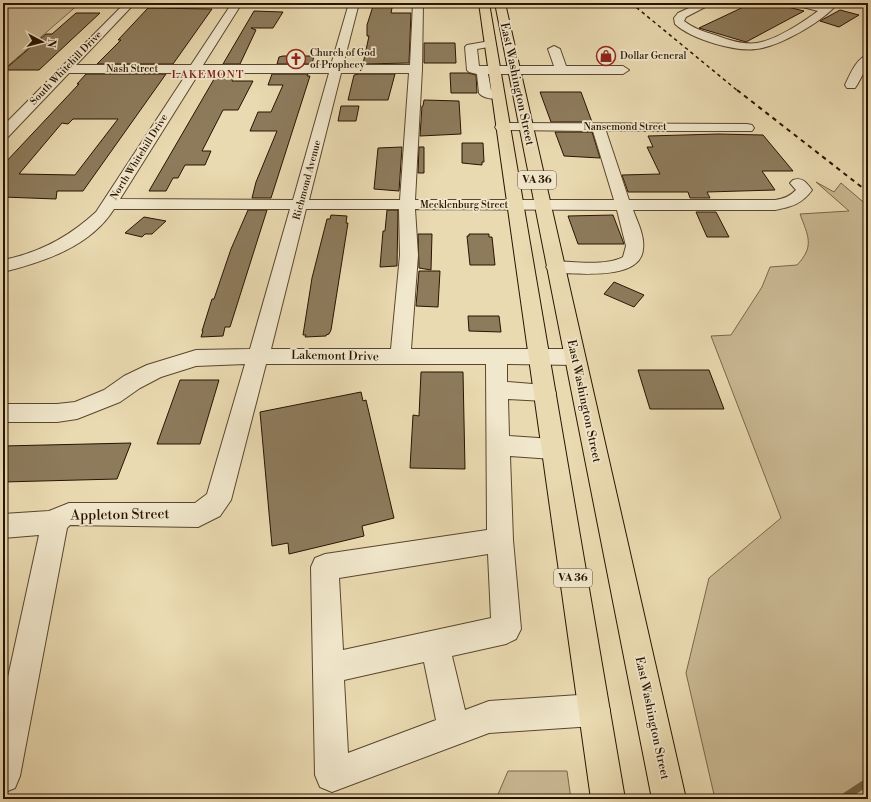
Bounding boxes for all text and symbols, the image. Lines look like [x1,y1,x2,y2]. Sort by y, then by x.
street label: East Washington Street [497,21,538,148]
north arrow [22,22,62,62]
street label: South Whitehill Drive [28,29,104,107]
text: N [43,38,58,49]
shop icon: Dollar General [595,45,617,67]
place label: Church of God of Prophecy [310,47,376,71]
church icon: Church of God of Prophecy [285,48,307,70]
place label: Dollar General [620,50,687,62]
street label: Nash Street [106,63,158,75]
district label: LAKEMONT [172,68,244,82]
street label: North Whitehill Drive [108,112,170,202]
street label: Nansemond Street [584,121,667,133]
street label: Richmond Avenue [291,139,323,221]
road number: VA 36 [518,171,556,189]
street label: Mecklenburg Street [420,199,509,211]
street label: East Washington Street [564,338,605,465]
street label: Lakemont Drive [291,348,379,364]
street label: Appleton Street [69,505,170,525]
road number: VA 36 [554,569,592,587]
street label: East Washington Street [632,655,673,782]

